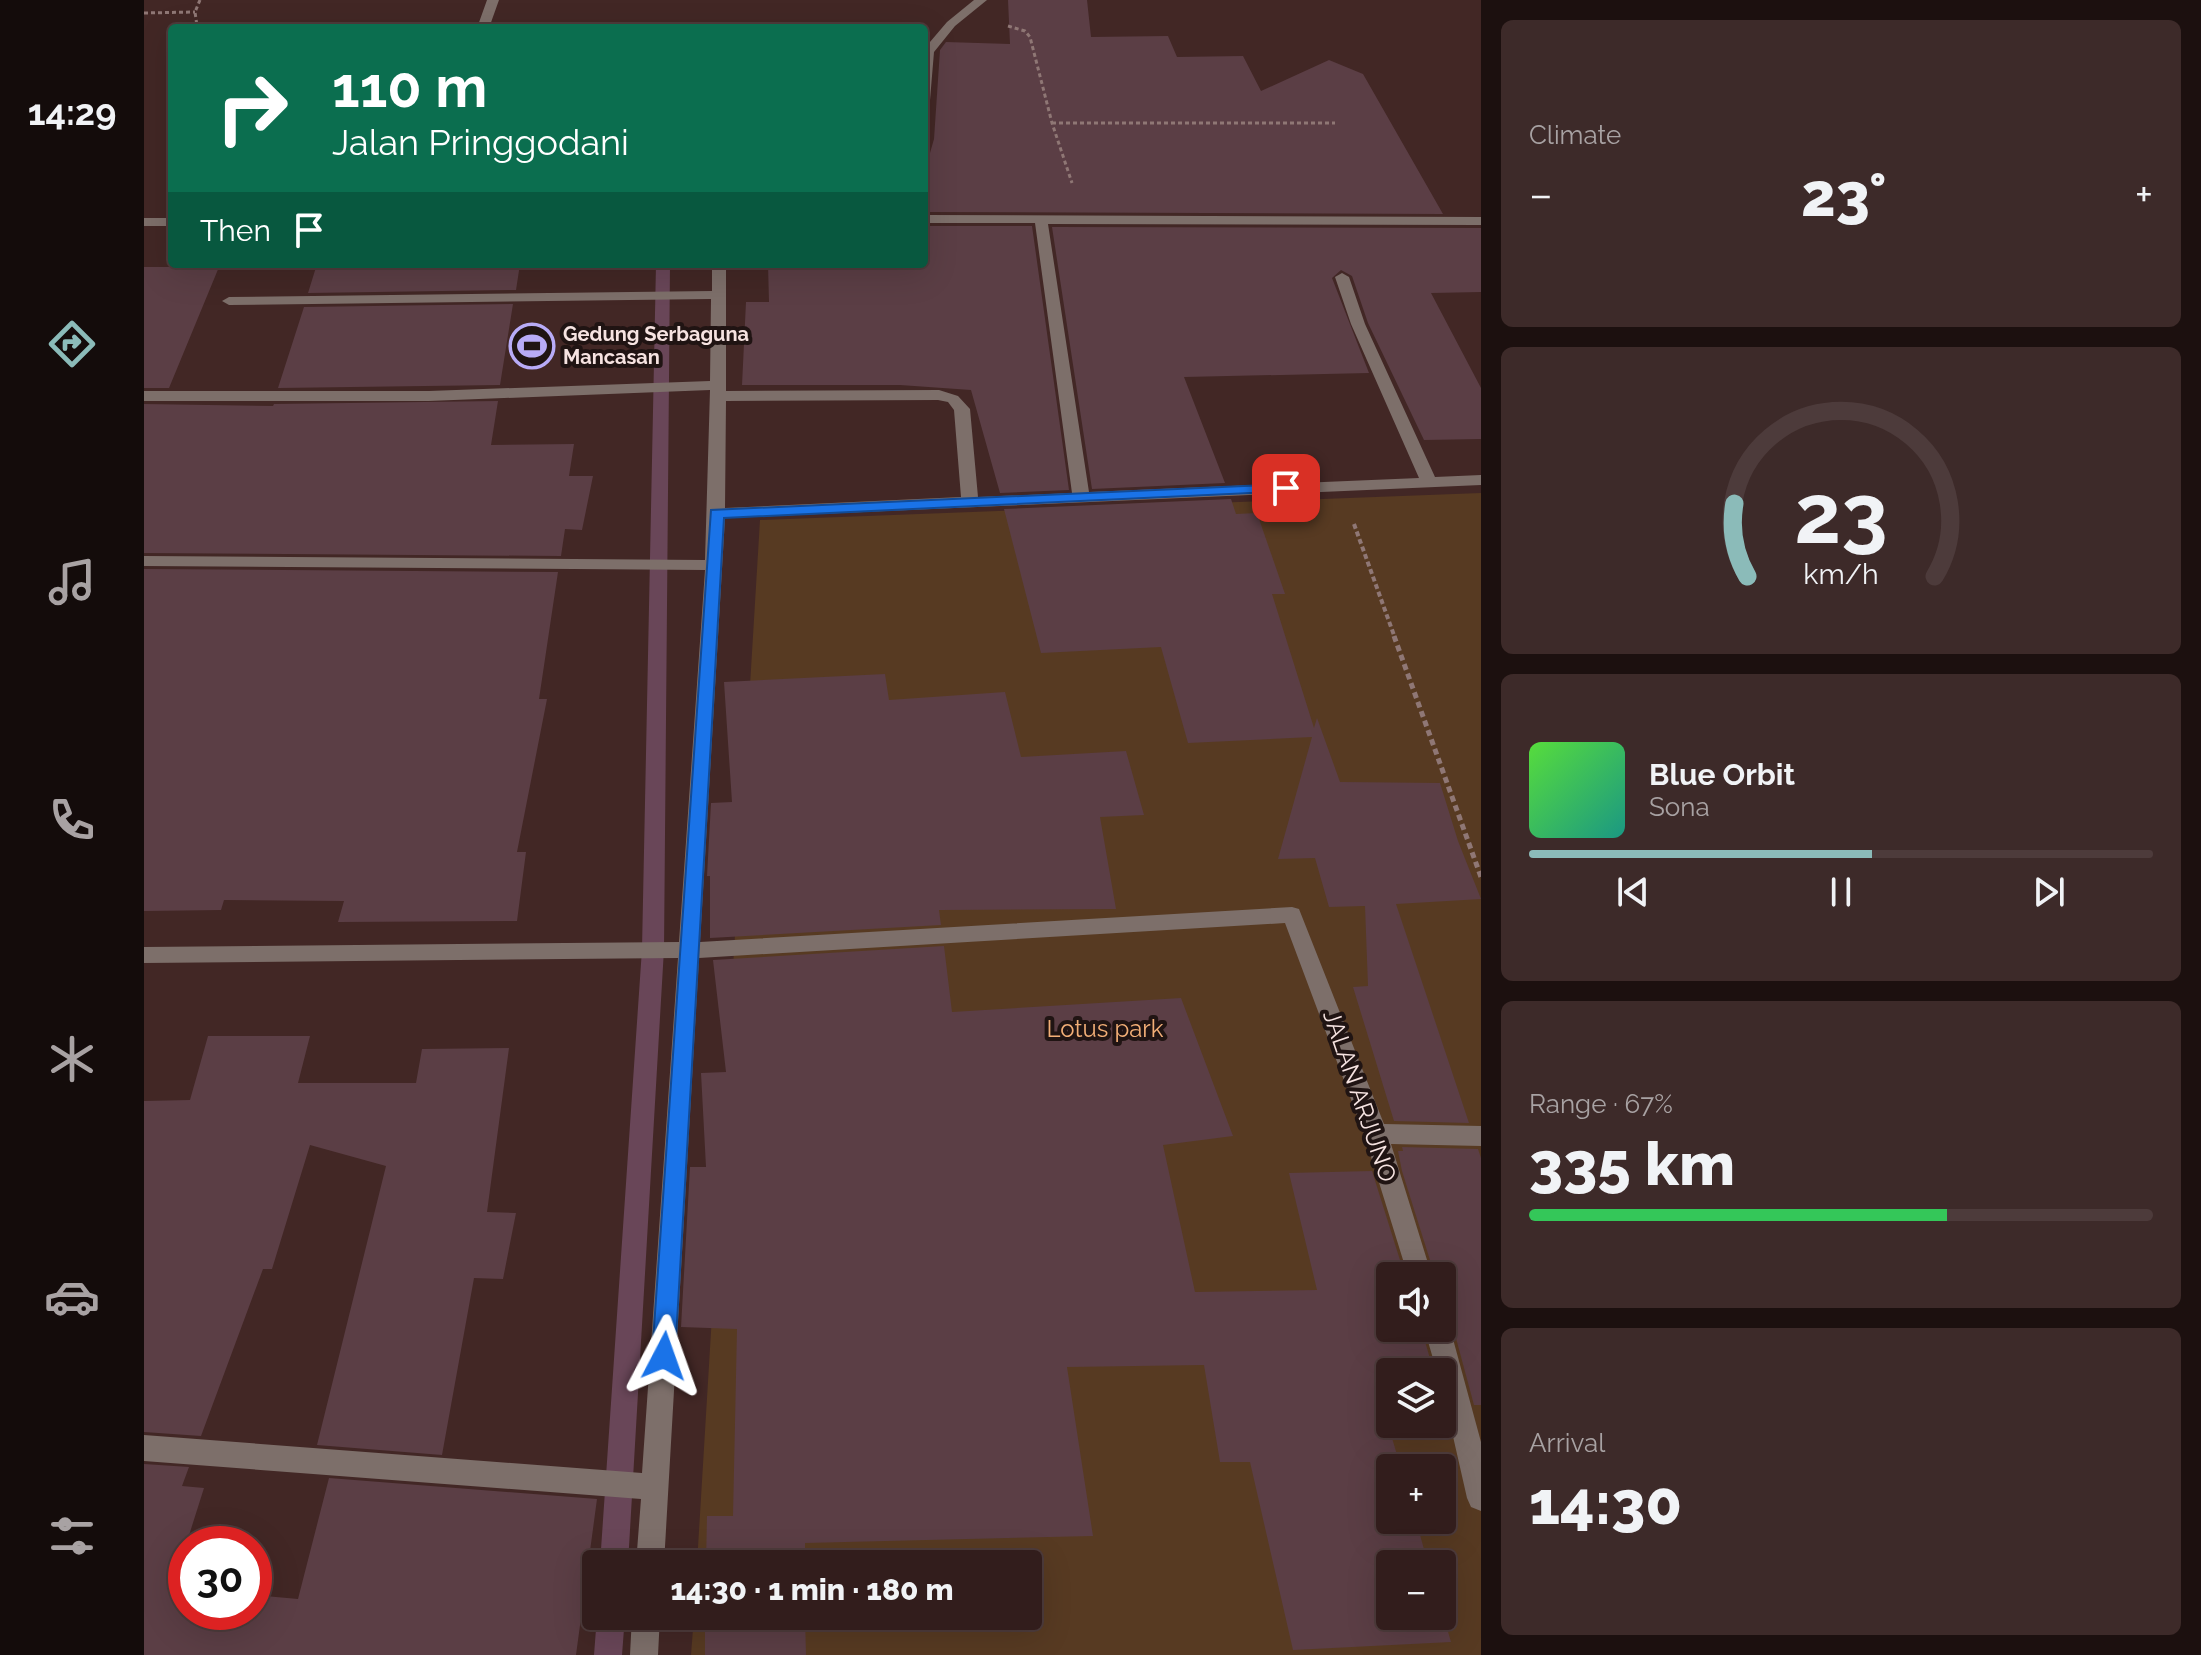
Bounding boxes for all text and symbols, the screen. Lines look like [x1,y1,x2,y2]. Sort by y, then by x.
text: 110 m [332,54,487,120]
icon: right [200,56,304,160]
text: 14:29 [28,91,116,133]
text: Climate [1529,120,1621,150]
text: Jalan Pringgodani [332,121,629,163]
text: 23° [1801,160,1887,230]
text: − [1529,169,1553,220]
text: + [2135,169,2153,220]
icon: arrive [287,208,331,252]
text: Then [200,213,271,248]
icon: directions [44,316,100,372]
sports icon: Gedung Serbaguna Mancasan [508,322,556,370]
place label: Gedung Serbaguna Mancasan [563,322,749,369]
pin [1252,454,1320,522]
text: 23 [1794,464,1888,561]
icon: arrive [1264,466,1308,510]
icon: music [44,554,100,610]
text: km/h [1803,557,1879,591]
text: Blue Orbit [1649,757,1795,792]
icon: phone [44,792,100,848]
text: Sona [1649,792,1710,822]
icon: previous [1611,870,1655,914]
icon: pause [1819,870,1863,914]
icon: next [2027,870,2071,914]
street label: JALAN ARJUNO [1317,1006,1403,1186]
park label: Lotus park [1047,1014,1164,1043]
icon: climate [44,1031,100,1087]
text: Range · 67% [1529,1089,1673,1119]
text: 335 km [1529,1129,1735,1199]
map controls [1376,1262,1456,1630]
button: sound [1376,1262,1456,1342]
icon: car [44,1269,100,1325]
position arrow [622,1314,706,1398]
button: layers [1376,1358,1456,1438]
text: Arrival [1529,1428,1605,1458]
button: + [1376,1454,1456,1534]
text: 14:30 [1529,1468,1682,1538]
icon: filters [44,1508,100,1564]
speed limit sign: 30 [168,1526,272,1630]
button: − [1376,1550,1456,1630]
text: 14:30 · 1 min · 180 m [670,1572,954,1607]

